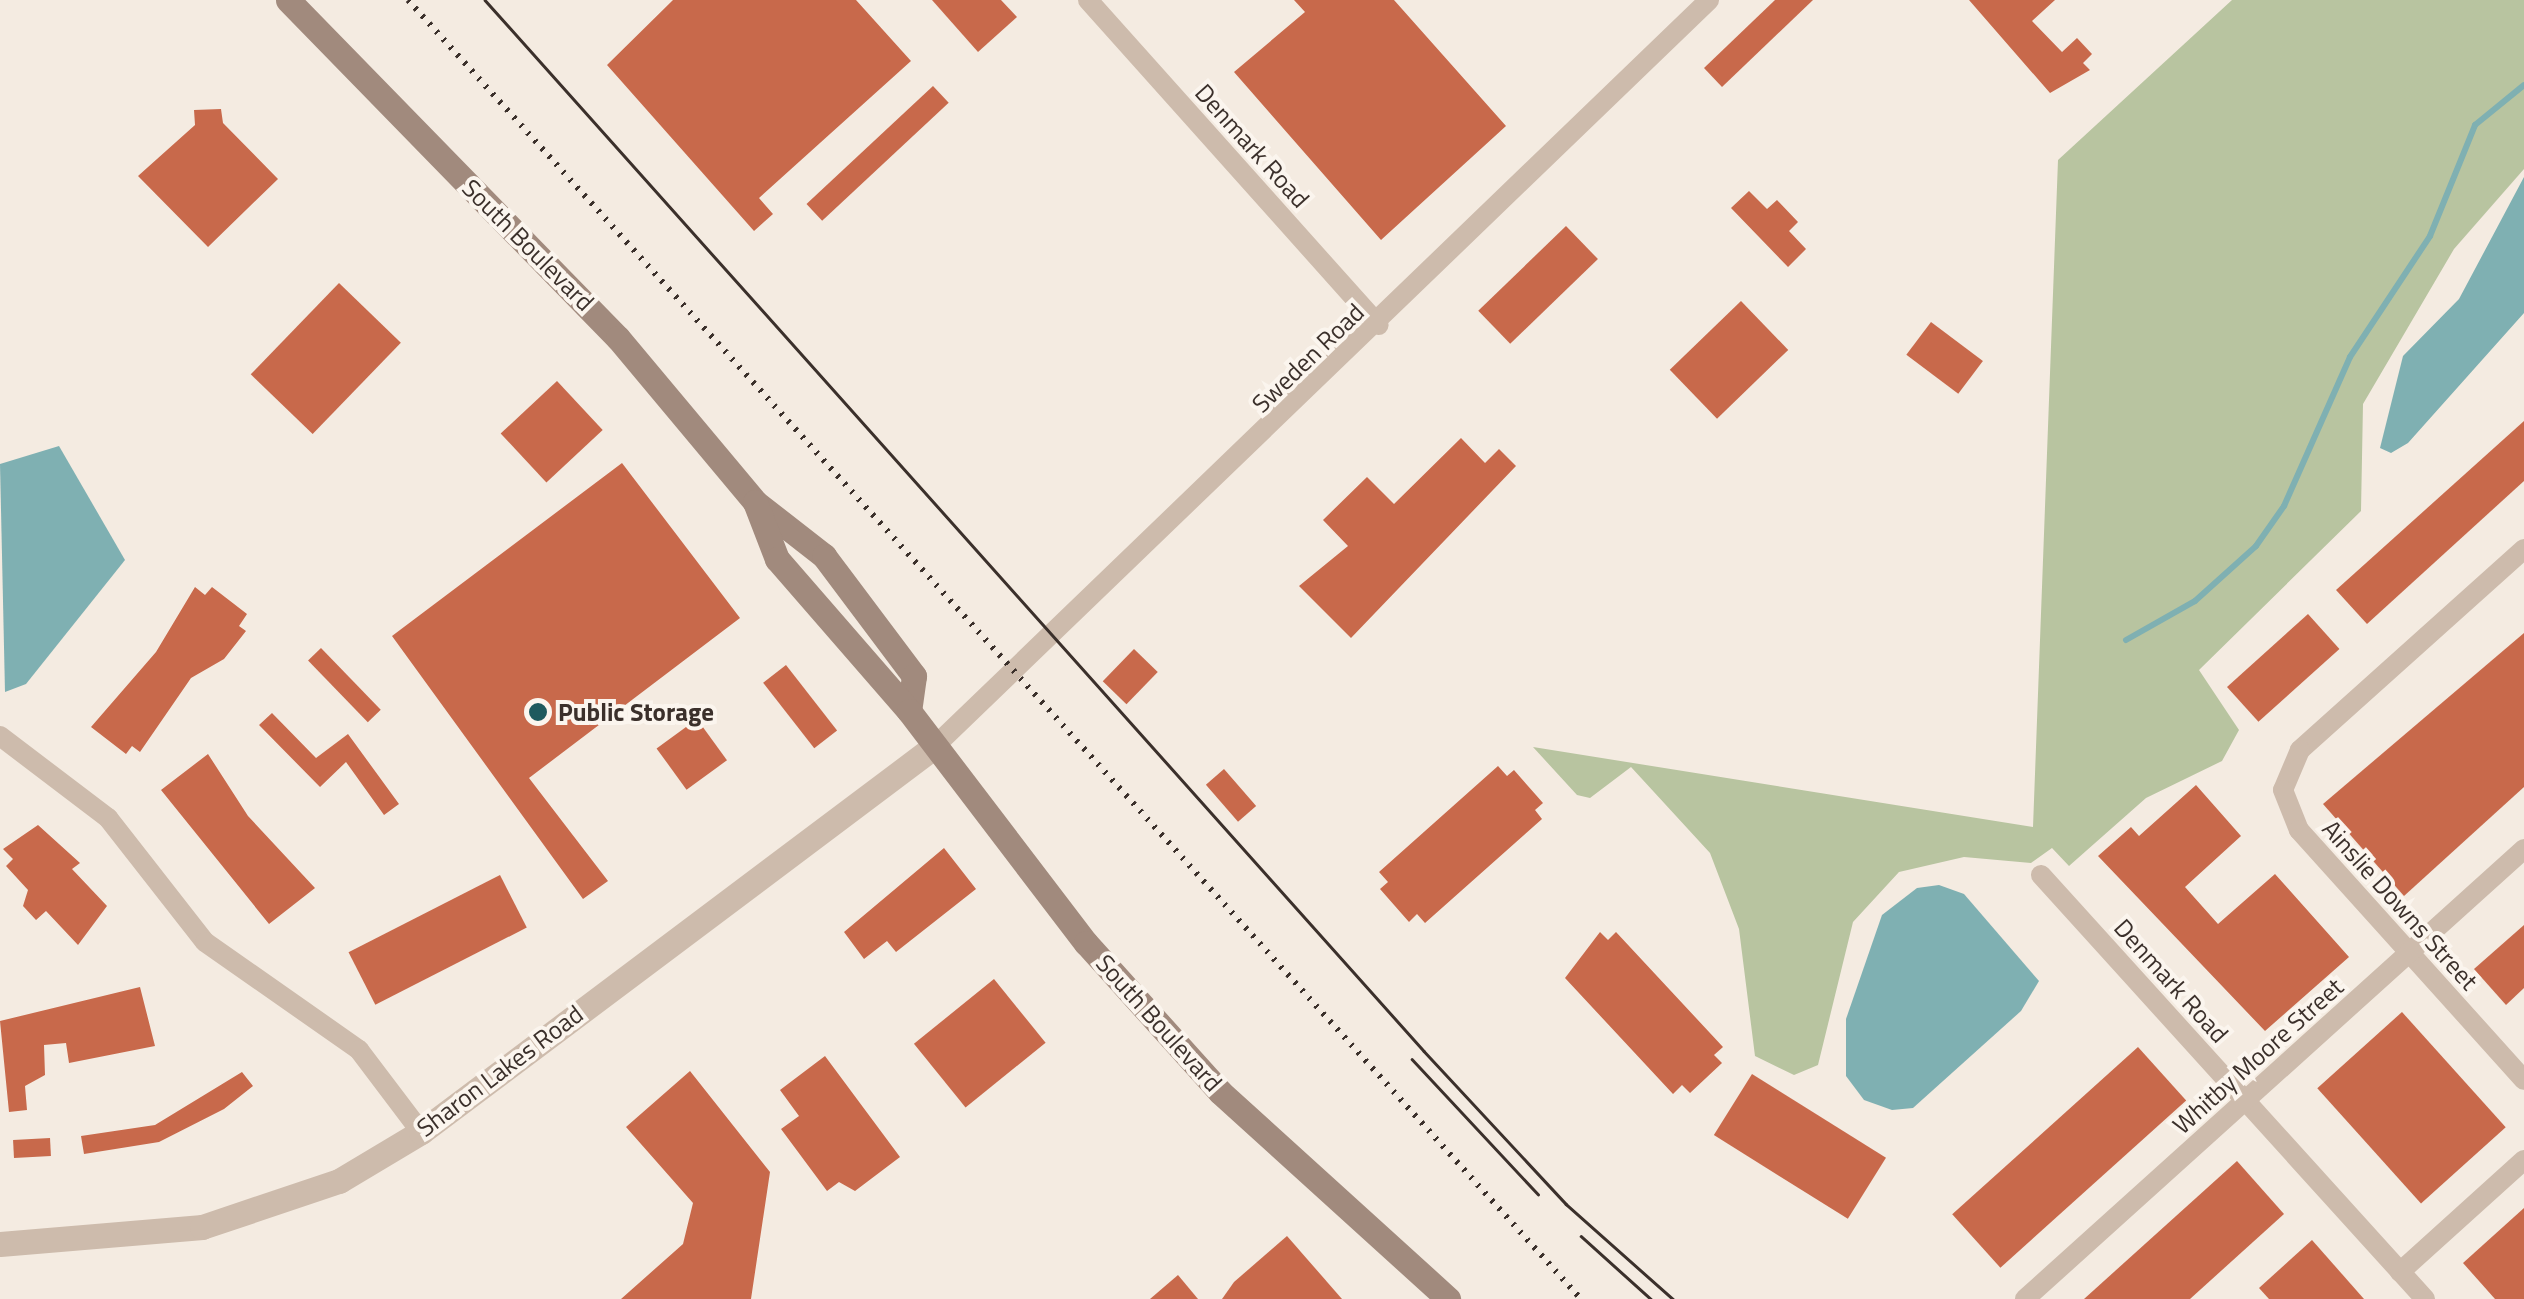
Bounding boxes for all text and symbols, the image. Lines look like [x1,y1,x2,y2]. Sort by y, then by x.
street label: Denmark Road [1189,78,1315,214]
street label: South Boulevard [456,173,600,317]
street label: Sweden Road [1246,297,1370,419]
place label: Public Storage [558,697,714,727]
marker: Public Storage [527,701,549,723]
street label: Ainslie Downs Street [2316,814,2484,996]
street label: Denmark Road [2108,913,2234,1049]
street label: South Boulevard [1090,948,1228,1098]
street label: Whitby Moore Street [2167,972,2349,1140]
street label: Sharon Lakes Road [411,999,589,1143]

